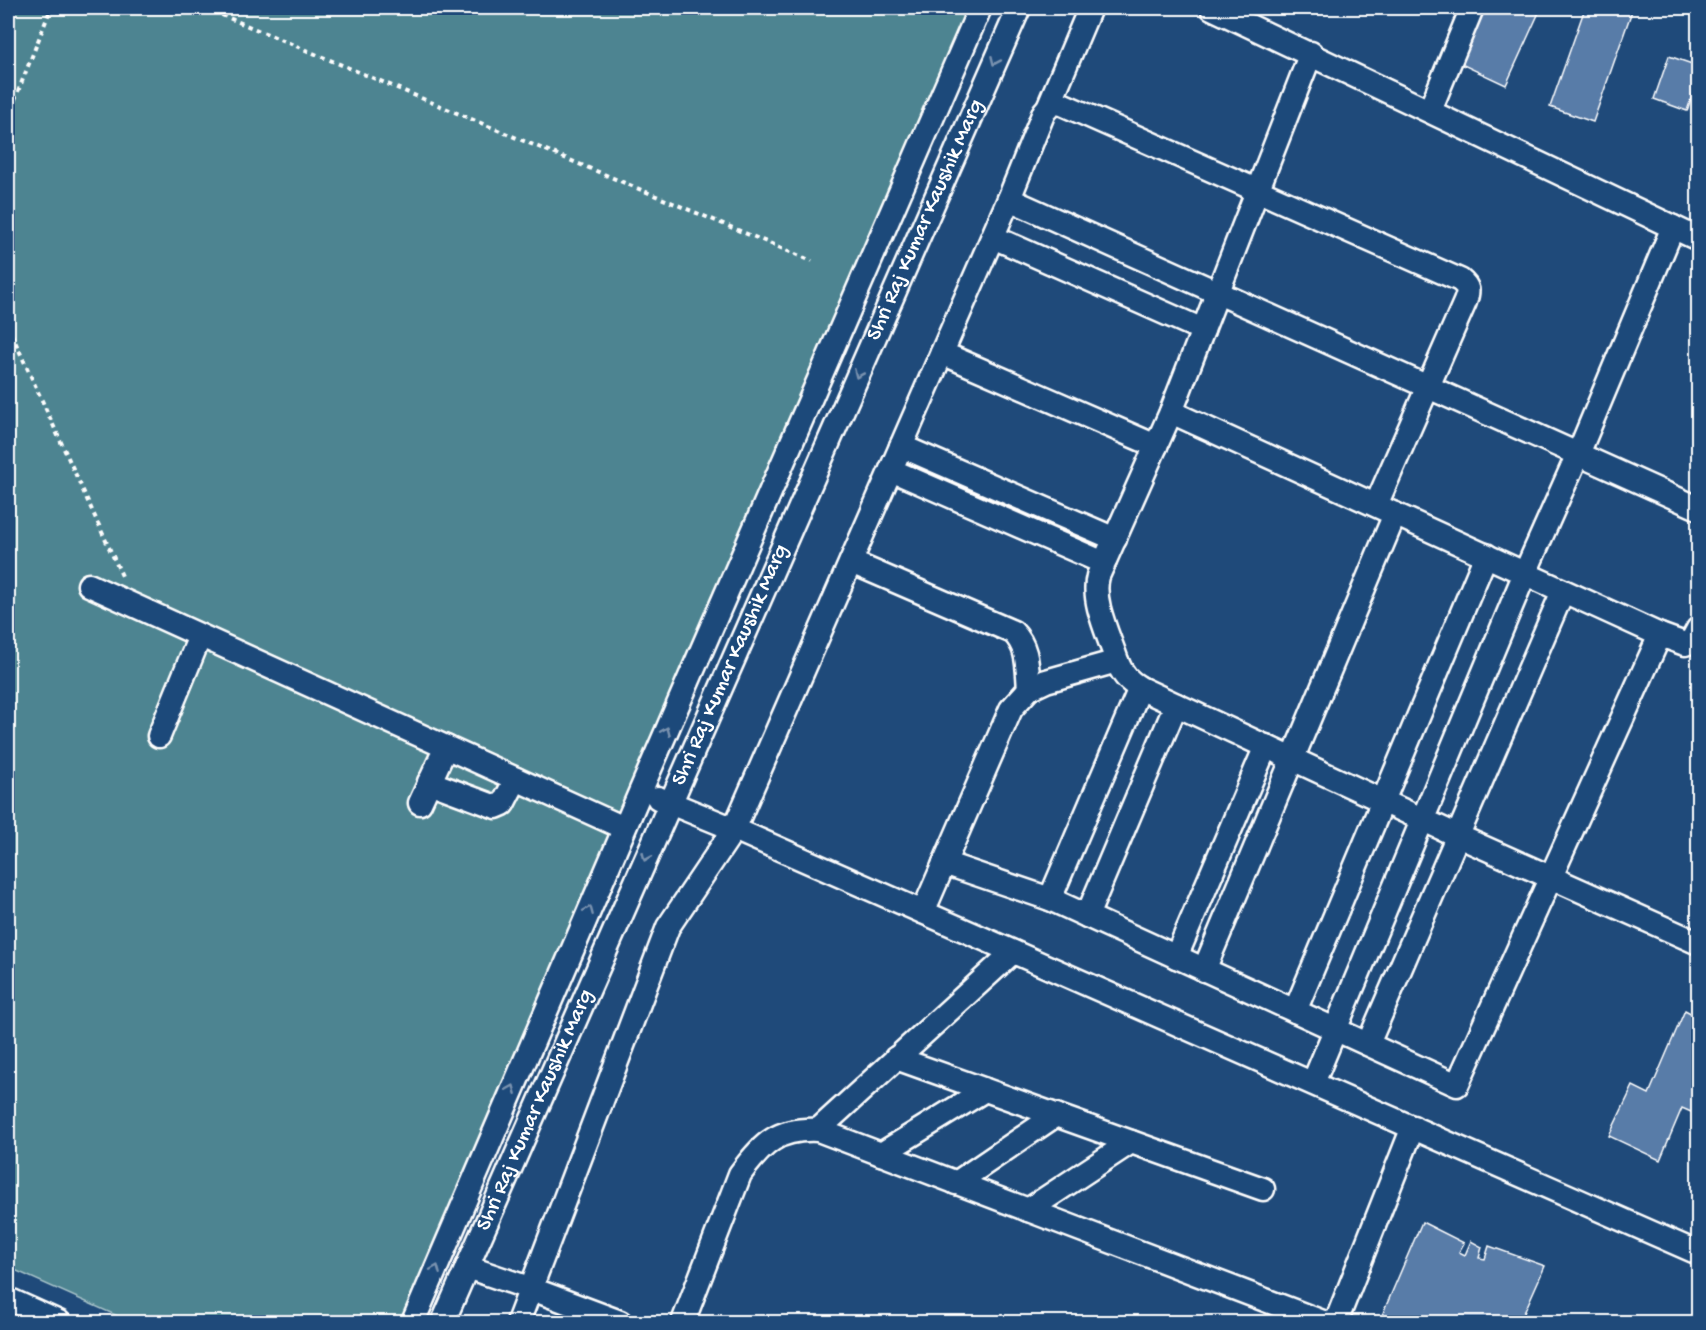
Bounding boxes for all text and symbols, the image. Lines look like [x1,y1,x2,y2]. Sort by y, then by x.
one-way arrow [991,55,1003,66]
street label: Shri Raj Kumar Kaushik Marg [862,96,990,345]
one-way arrow [853,368,865,379]
street label: Shri Raj Kumar Kaushik Marg [667,541,795,790]
one-way arrow [659,726,671,737]
one-way arrow [641,851,653,862]
one-way arrow [582,906,594,917]
street label: Shri Raj Kumar Kaushik Marg [471,986,600,1235]
one-way arrow [505,1085,517,1096]
one-way arrow [428,1264,440,1275]

